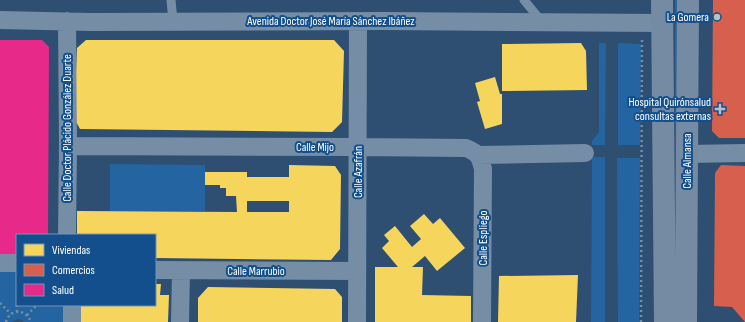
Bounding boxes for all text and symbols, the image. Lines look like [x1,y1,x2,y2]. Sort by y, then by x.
place label: La Gomera [667,10,709,25]
marker: La Gomera [712,12,722,22]
street label: Avenida Doctor José María Sánchez Ibáñez [246,14,415,29]
street label: Calle Doctor Plácido González Duarte [60,54,75,202]
place label: Hospital Quirónsalud consultas externas [628,95,711,124]
marker: Hospital Quirónsalud consultas externas [714,103,726,115]
street label: Calle Almansa [680,133,695,189]
street label: Calle Mijo [296,140,334,155]
street label: Calle Azafrán [351,146,366,198]
street label: Calle Espliego [476,211,491,265]
legend [16,234,156,306]
text: Viviendas [52,243,90,258]
text: Comercios [52,263,95,278]
street label: Calle Marrubio [227,264,285,279]
text: Salud [52,283,74,298]

